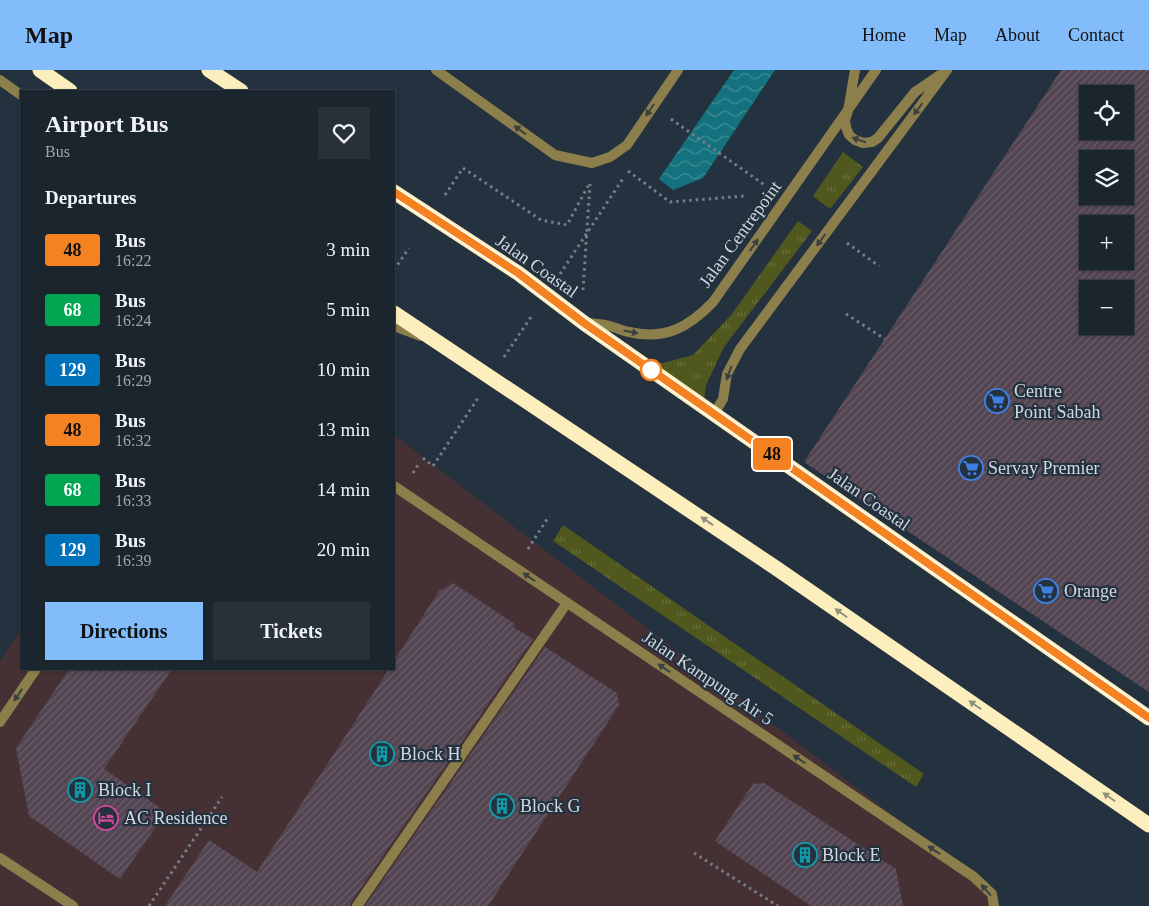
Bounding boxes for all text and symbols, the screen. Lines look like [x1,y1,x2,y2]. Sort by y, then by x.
text: Map [25,22,73,48]
text: Home [862,25,906,45]
text: Map [934,25,967,45]
text: About [995,25,1040,45]
text: Contact [1068,25,1124,45]
map controls [1079,85,1134,335]
button: locate [1079,85,1134,140]
one-way arrow [913,102,923,116]
one-way arrow [646,104,655,117]
button: heart [318,107,370,159]
text: Airport Bus [45,111,168,137]
one-way arrow [513,125,527,135]
one-way arrow [851,135,866,143]
text: Bus [45,143,70,160]
button: layers [1079,150,1134,205]
street label: Jalan Centrepoint [695,177,785,291]
text: Departures [45,187,136,208]
button: + [1079,215,1134,270]
text: Bus [115,230,146,251]
street label: Jalan Coastal [492,230,582,302]
one-way arrow [816,233,826,247]
text: 3 min [326,239,370,260]
one-way arrow [748,239,759,252]
text: 48 [64,240,82,260]
text: 16:22 [115,252,151,269]
button: − [1079,280,1134,335]
text: Bus [115,290,146,311]
text: 5 min [326,299,370,320]
text: 68 [64,300,82,320]
text: 16:24 [115,312,151,329]
one-way arrow [624,328,639,336]
text: Bus [115,350,146,371]
text: 10 min [317,359,370,380]
unlabelled marker [640,359,662,381]
text: 129 [59,360,86,380]
one-way arrow [725,366,733,381]
text: 16:29 [115,372,151,389]
place label: Centre Point Sabah [1014,381,1101,422]
supermarket icon: Centre Point Sabah [984,388,1010,414]
text: Bus [115,410,146,431]
text: 13 min [317,419,370,440]
text: 48 [64,420,82,440]
text: 16:32 [115,432,151,449]
line badge: 48 [750,438,794,470]
text: 48 [763,444,781,464]
supermarket icon: Servay Premier [958,455,984,481]
place label: Servay Premier [988,458,1099,478]
street label: Jalan Coastal [824,463,914,535]
text: Bus [115,470,146,491]
text: 14 min [317,479,370,500]
text: 68 [64,480,82,500]
text: 16:33 [115,492,151,509]
one-way arrow [700,516,714,526]
text: Bus [115,530,146,551]
text: 20 min [317,539,370,560]
text: 129 [59,540,86,560]
text: 16:39 [115,552,151,569]
one-way arrow [522,573,536,582]
supermarket icon: Orange [1033,578,1059,604]
place label: Orange [1064,581,1117,601]
button: Directions [45,602,203,660]
button: Tickets [213,602,370,660]
one-way arrow [835,608,848,618]
street label: Jalan Kampung Air 5 [639,627,777,729]
one-way arrow [657,663,671,673]
one-way arrow [13,689,23,702]
one-way arrow [968,700,982,710]
building icon: Block H [369,741,395,767]
place label: Block H [400,744,461,764]
one-way arrow [792,754,805,764]
building icon: Block I [67,777,93,803]
place label: Block I [98,780,152,800]
one-way arrow [1102,792,1116,802]
building icon: Block G [489,793,515,819]
place label: Block G [520,796,581,816]
hotel icon: AC Residence [93,805,119,831]
place label: AC Residence [124,808,227,828]
building icon: Block E [792,842,818,868]
place label: Block E [822,845,881,865]
one-way arrow [927,845,940,854]
one-way arrow [981,884,992,897]

